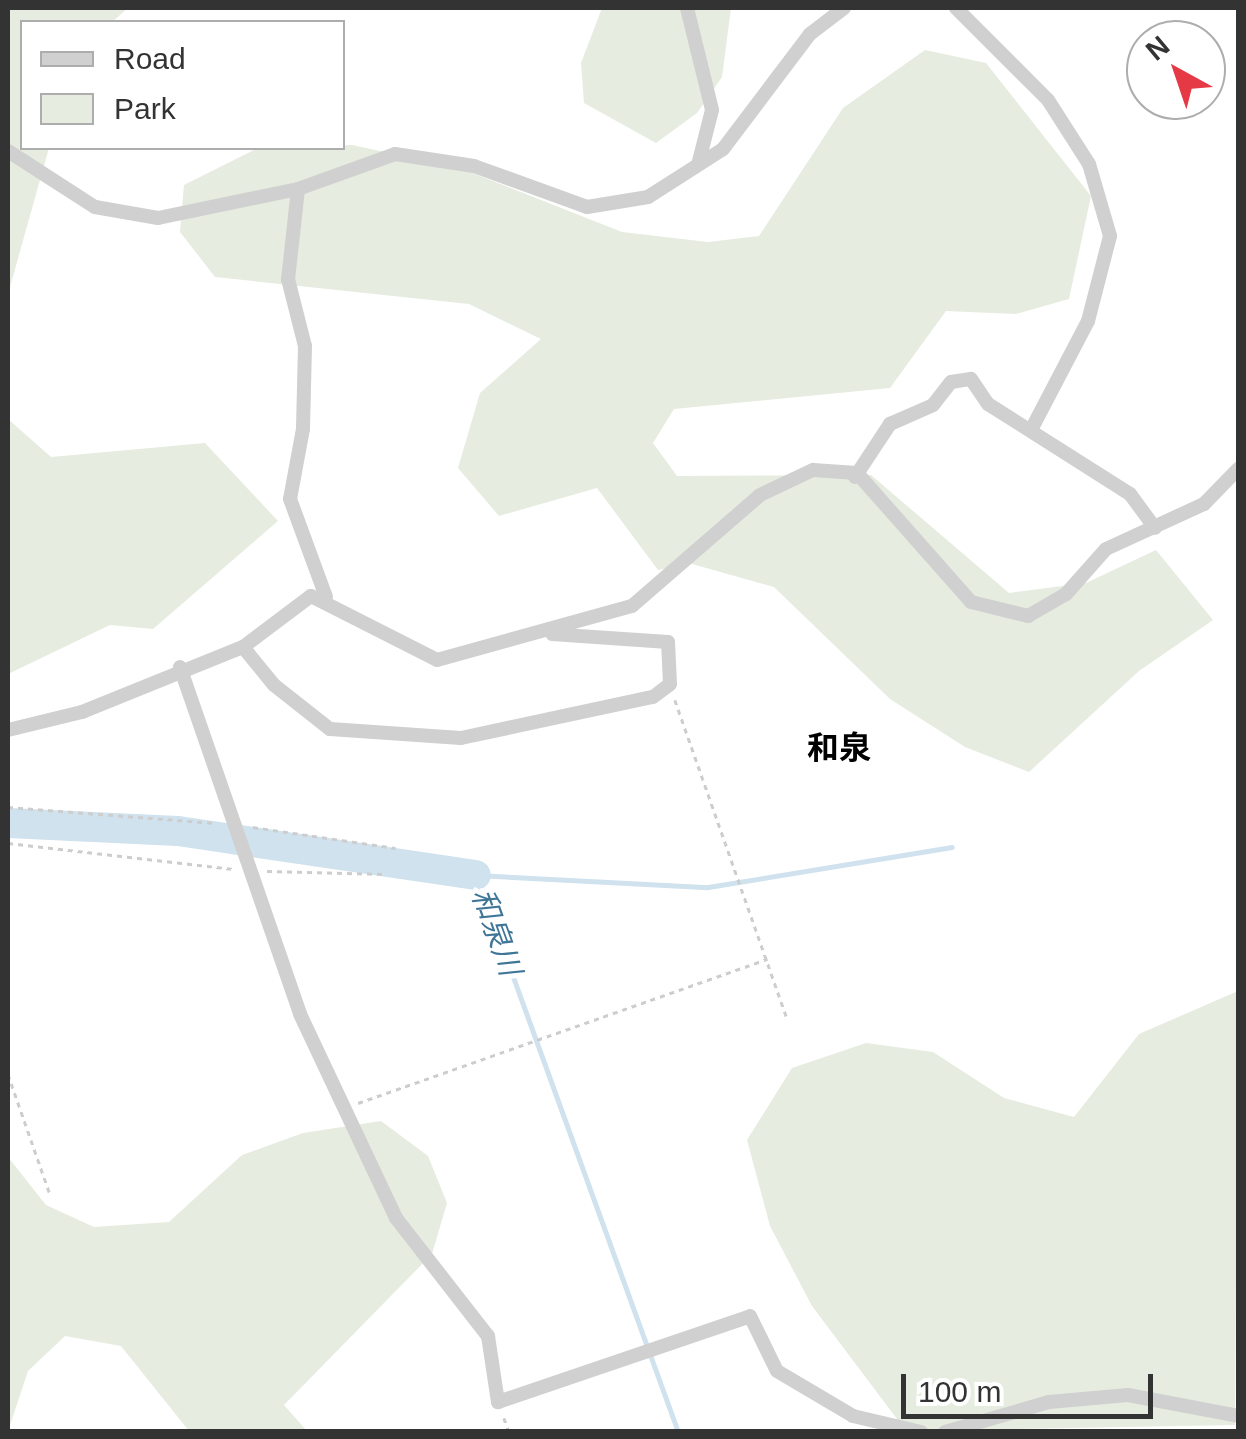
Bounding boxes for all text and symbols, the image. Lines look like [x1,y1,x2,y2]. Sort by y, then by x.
legend [20,20,345,150]
north arrow [1126,20,1226,120]
text: N [1140,30,1175,67]
text: Road [114,42,186,75]
text: Park [114,92,176,125]
district label: 和泉 [807,729,871,767]
water label: 和泉川 [464,884,528,980]
scale bar [906,1354,1158,1416]
text: 100 m [918,1375,1001,1408]

